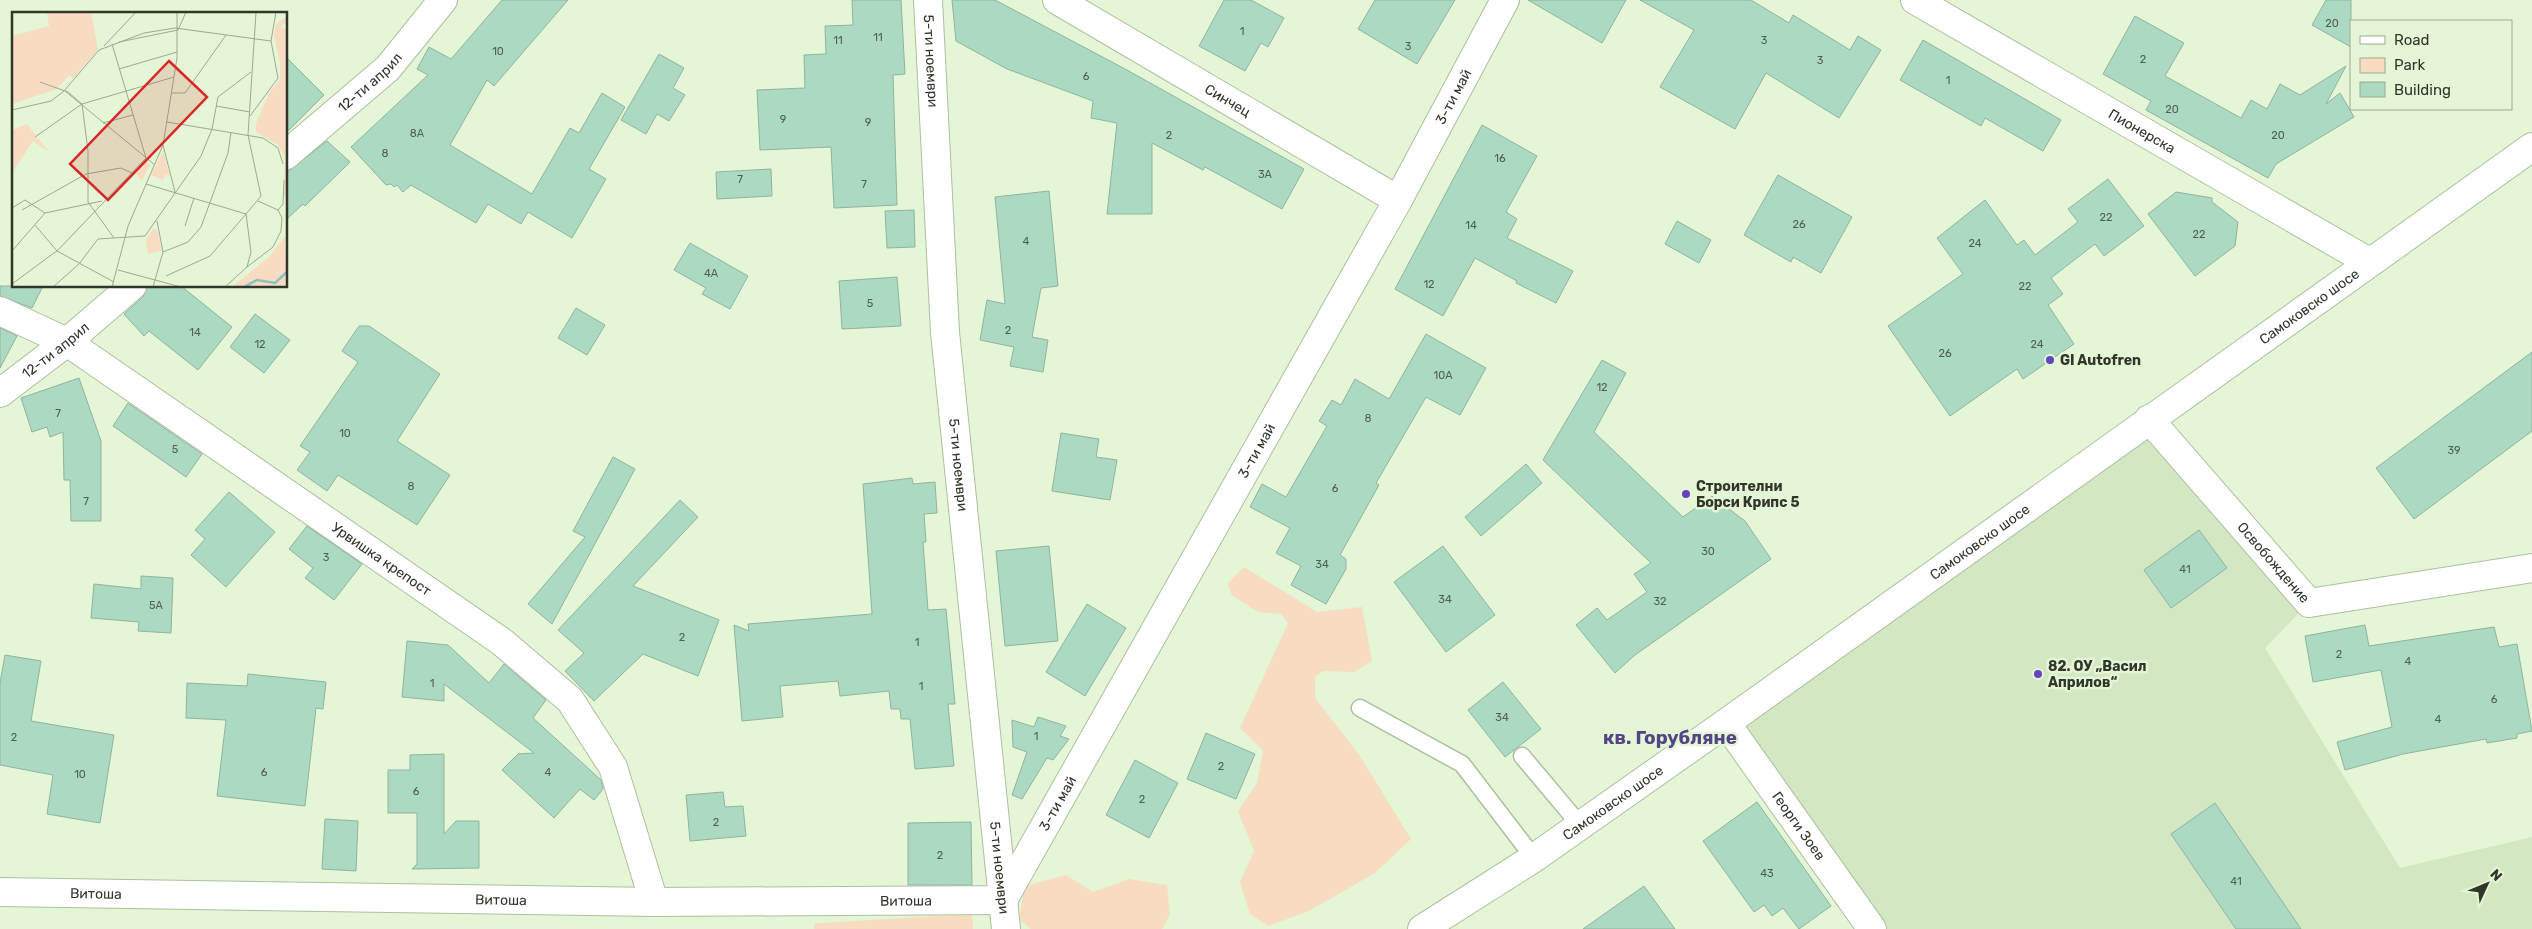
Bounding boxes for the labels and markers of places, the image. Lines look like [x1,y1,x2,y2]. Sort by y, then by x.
place label: GI Autofren [2060,352,2141,369]
marker: GI Autofren [2044,354,2056,366]
place label: Строителни Борси Крипс 5 [1696,478,1799,511]
marker: Строителни Борси Крипс 5 [1680,488,1692,500]
place label: 82. ОУ „Васил Априлов“ [2048,658,2146,691]
marker: 82. ОУ „Васил Априлов“ [2032,668,2044,680]

